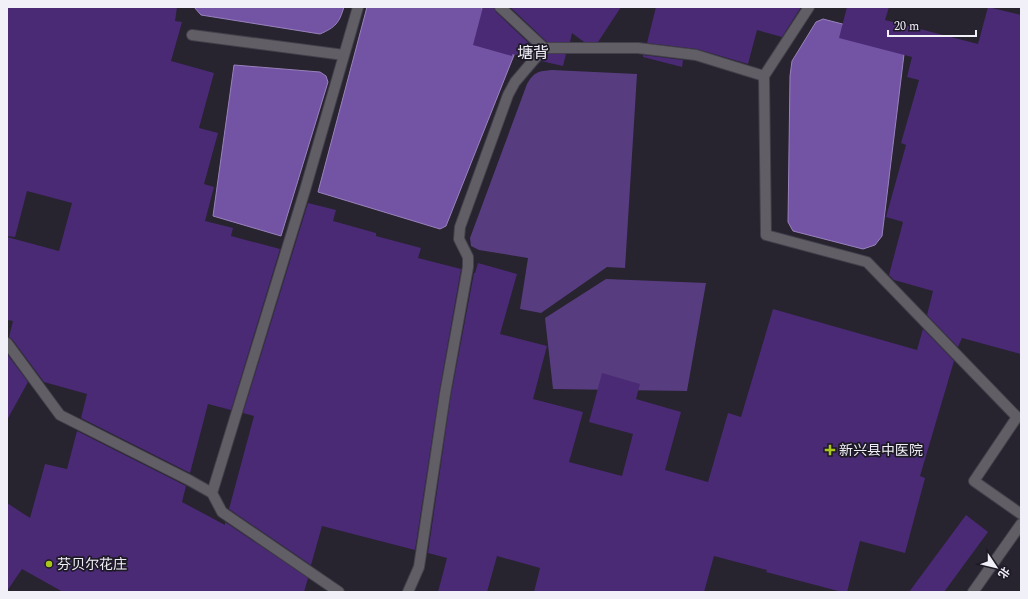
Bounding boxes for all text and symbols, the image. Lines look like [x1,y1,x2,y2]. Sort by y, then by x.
scale bar [888,12,976,38]
text: 20 m [894,17,919,36]
district label: 塘背 [517,41,549,65]
place label: 新兴县中医院 [839,440,923,461]
marker: 新兴县中医院 [824,444,836,456]
north arrow [976,547,1016,587]
place label: 芬贝尔花庄 [57,554,127,575]
marker: 芬贝尔花庄 [44,559,54,569]
text: 北 [994,563,1014,582]

